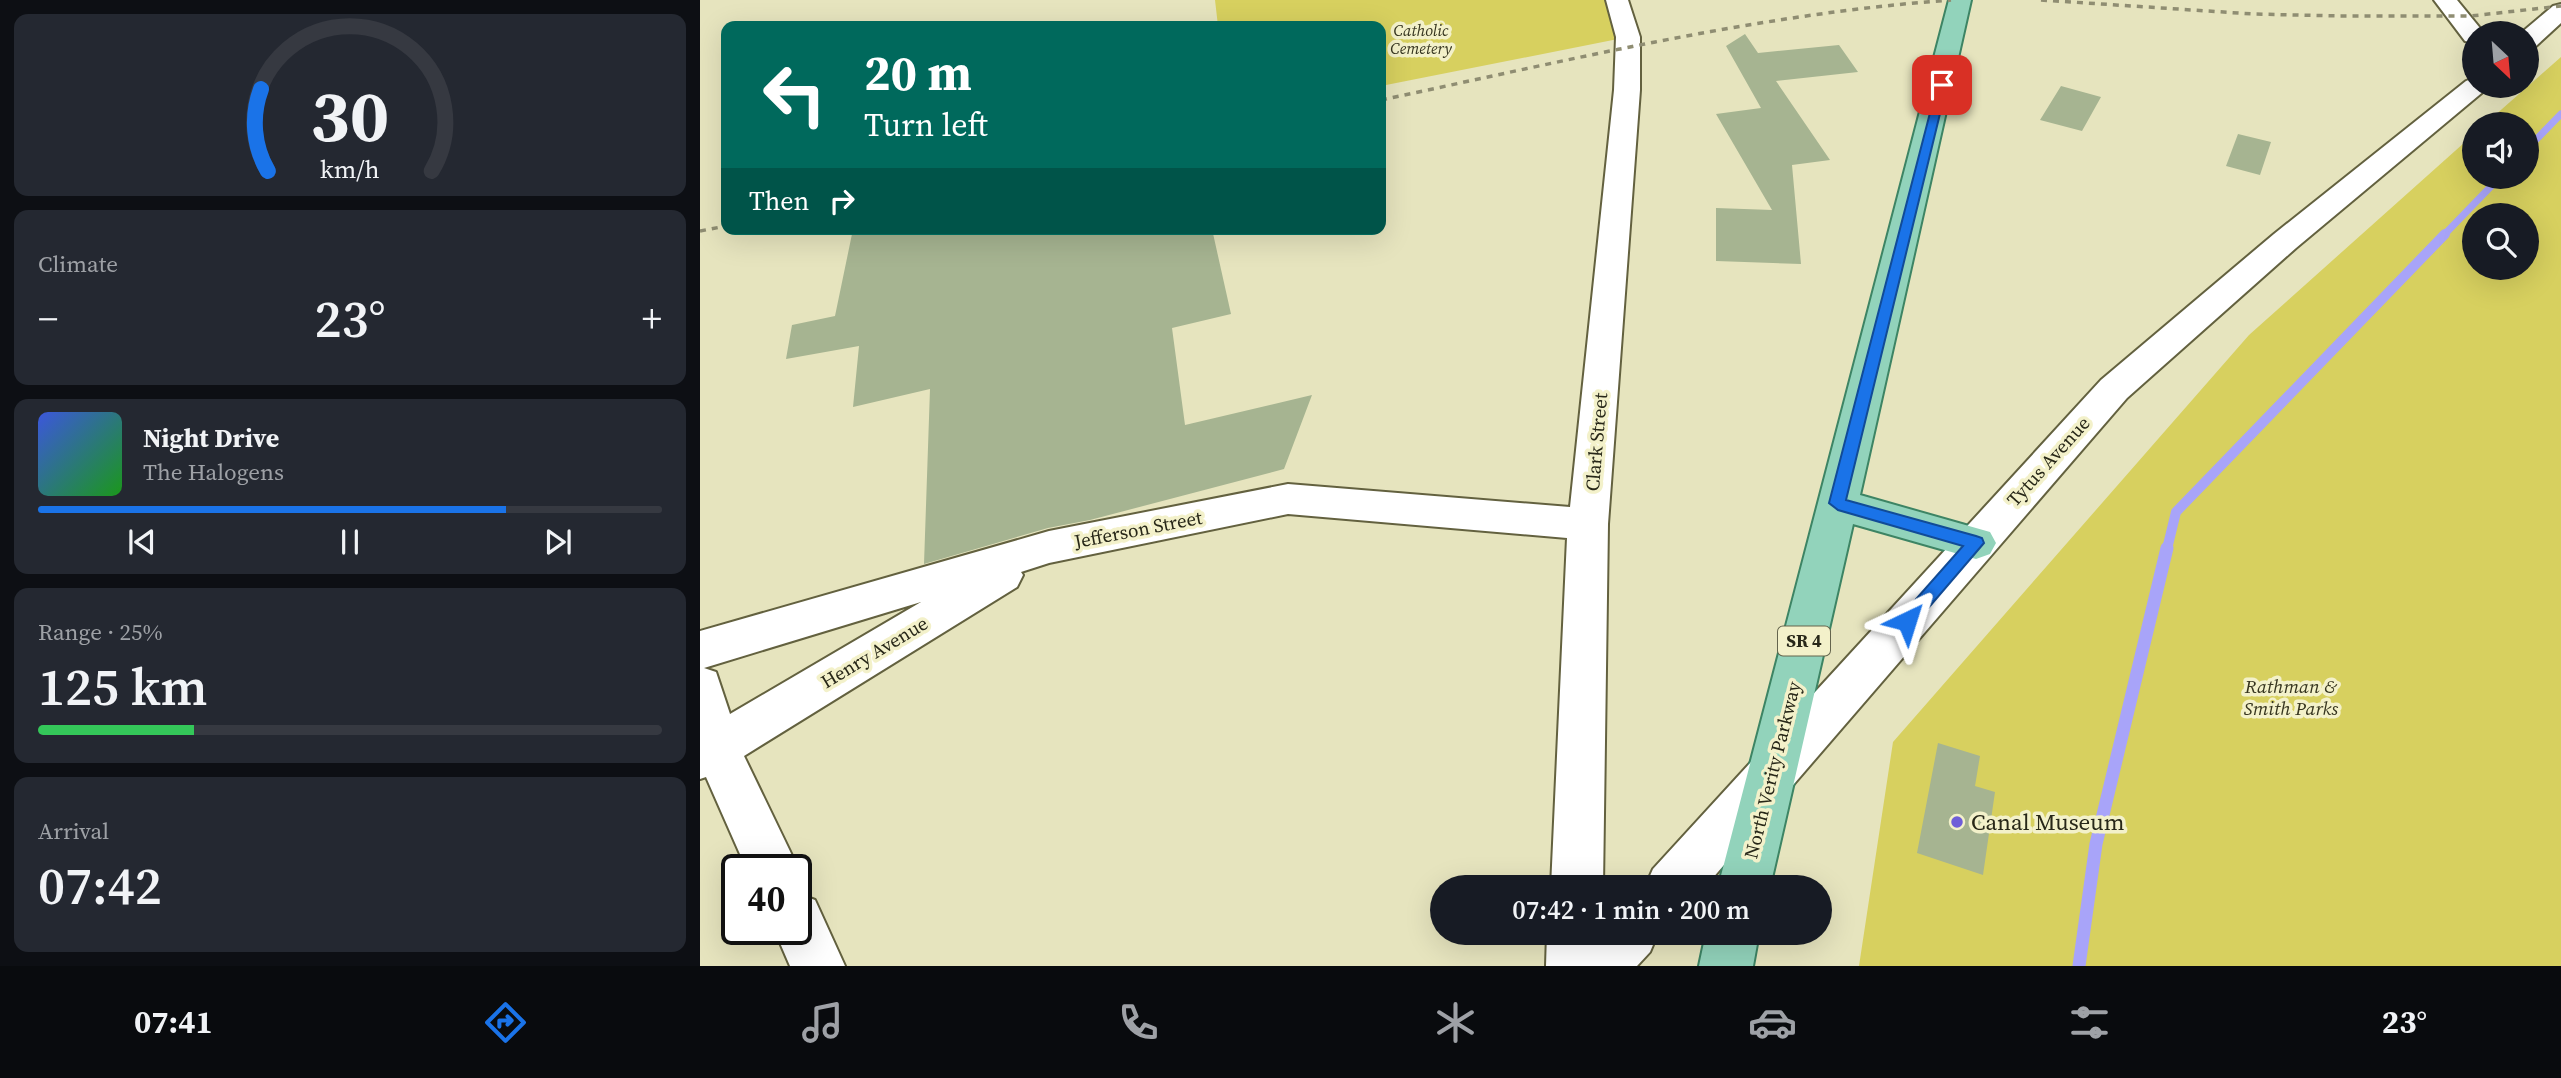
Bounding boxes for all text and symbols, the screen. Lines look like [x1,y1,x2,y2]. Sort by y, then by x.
park label: Catholic Cemetery [1390,19,1452,59]
north arrow [2462,21,2539,98]
map controls [2462,21,2539,280]
text: 20 m [864,39,972,106]
icon: left [749,49,840,140]
pin [1912,55,1972,115]
text: 30 [311,66,389,165]
icon: arrive [1923,66,1961,104]
text: Turn left [864,103,988,147]
button: sound [2462,112,2539,189]
text: km/h [320,152,380,186]
icon: right [823,182,861,220]
text: Then [749,183,809,219]
button: search [2462,203,2539,280]
text: Climate [38,248,118,280]
text: 23° [314,283,386,354]
text: − [38,293,58,345]
text: + [642,293,662,345]
street label: Clark Street [1579,391,1613,492]
street label: Tytus Avenue [2001,410,2095,512]
text: Night Drive [143,420,279,456]
text: The Halogens [143,456,284,488]
street label: Jefferson Street [1071,504,1205,554]
icon: previous [123,523,161,561]
icon: pause [331,523,369,561]
icon: next [539,523,577,561]
position arrow [1870,584,1944,658]
street label: Henry Avenue [816,610,932,694]
text: Range · 25% [38,616,163,648]
road number: SR 4 [1778,626,1830,656]
text: 125 km [38,651,207,722]
park label: Rathman & Smith Parks [2244,673,2338,721]
street label: North Verity Parkway [1737,678,1807,861]
place label: Canal Museum [1971,806,2125,838]
marker: Canal Museum [1949,814,1965,830]
text: Arrival [38,815,109,847]
text: 07:42 [38,850,162,921]
speed limit sign: 40 [721,854,812,945]
text: 07:42 · 1 min · 200 m [1512,892,1750,928]
icon: directions [481,998,530,1047]
icon: music [798,998,847,1047]
icon: phone [1114,998,1163,1047]
icon: climate [1431,998,1480,1047]
icon: car [1748,998,1797,1047]
icon: filters [2065,998,2114,1047]
text: 07:41 [134,1000,213,1044]
text: 23° [2382,1000,2427,1044]

